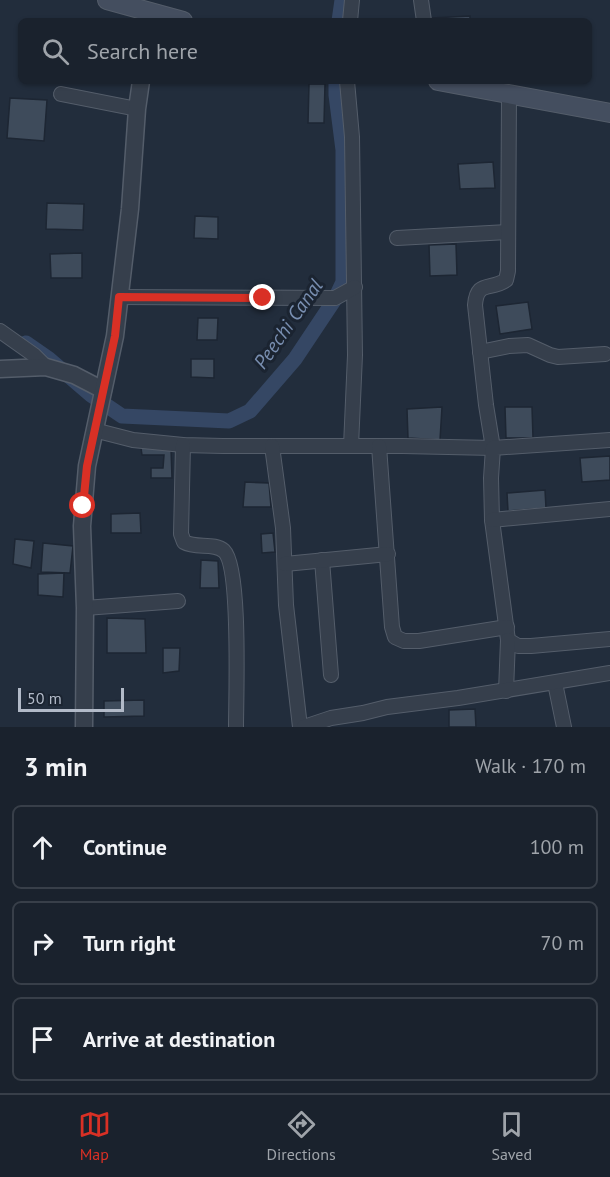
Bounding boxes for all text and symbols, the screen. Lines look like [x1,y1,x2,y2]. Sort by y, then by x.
search box [18,18,592,84]
icon: search [39,35,72,68]
text: Search here [87,37,198,65]
water label: Peechi Canal [248,273,329,374]
route end [249,284,275,310]
route start [69,492,95,518]
scale bar [18,685,124,712]
text: 50 m [27,688,62,708]
text: 3 min [24,750,87,783]
text: Walk · 170 m [475,753,586,779]
icon: ahead [26,831,59,864]
text: Continue [83,833,167,861]
text: 100 m [530,834,584,860]
icon: right [26,927,59,960]
text: Turn right [83,929,175,957]
text: 70 m [541,930,584,956]
icon: arrive [26,1023,59,1056]
text: Arrive at destination [83,1025,275,1053]
tab: Map [78,1108,111,1164]
tab: Directions [267,1108,336,1164]
tab: Saved [491,1108,532,1164]

